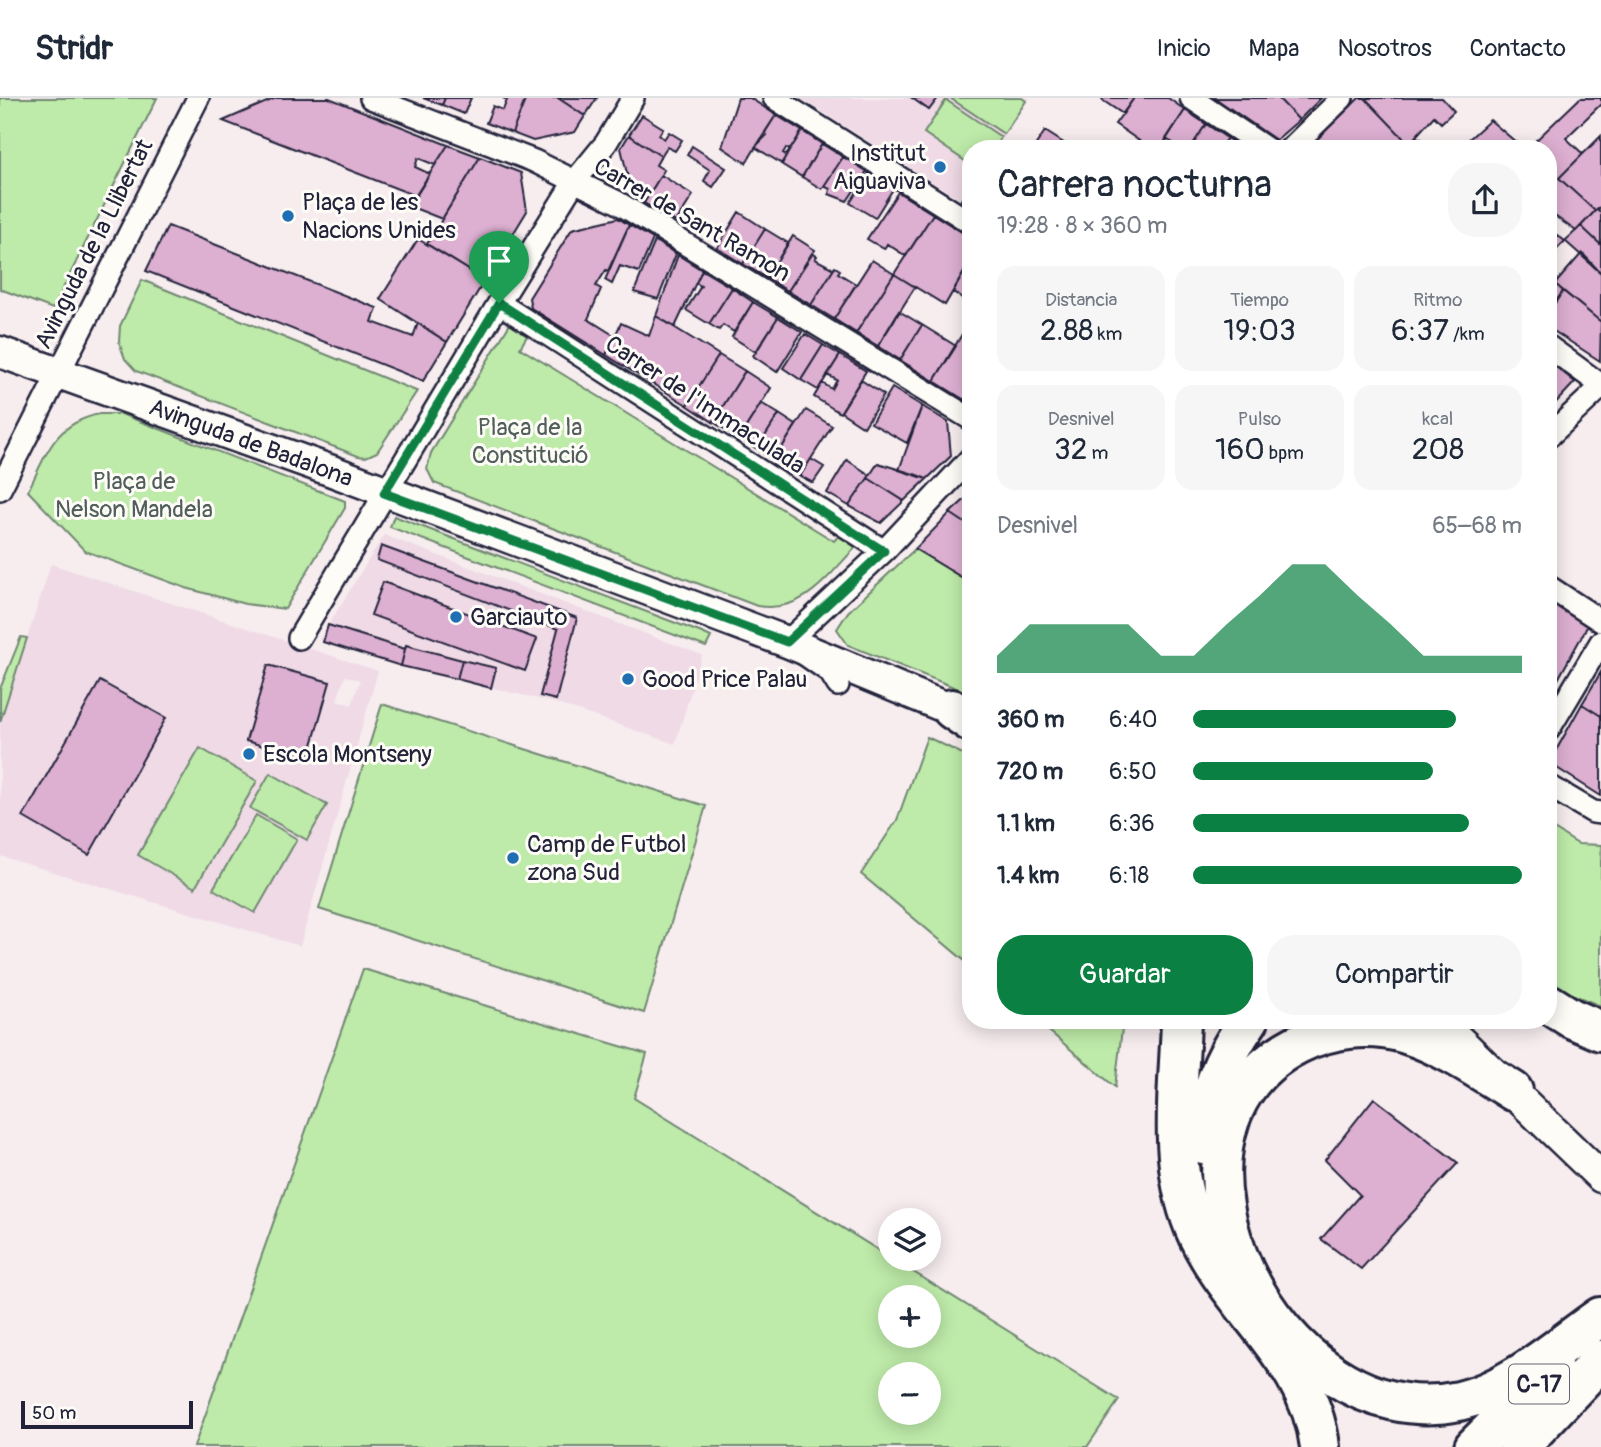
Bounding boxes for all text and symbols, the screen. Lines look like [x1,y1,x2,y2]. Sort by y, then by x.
text: Stridr [35,28,113,69]
text: Inicio [1157,34,1211,63]
text: Mapa [1249,34,1300,63]
text: Nosotros [1338,34,1432,63]
text: Contacto [1470,34,1566,63]
street label: Avinguda de la Llibertat [29,134,160,354]
place label: Institut Aiguaviva [833,139,926,196]
street label: Carrer de Sant Ramon [588,152,796,288]
marker: Institut Aiguaviva [932,159,948,175]
text: Carrera nocturna [997,161,1272,209]
button: share [1448,163,1522,237]
place label: Plaça de les Nacions Unides [302,188,456,245]
marker: Plaça de les Nacions Unides [280,208,296,224]
text: 19:28 · 8 × 360 m [997,211,1167,240]
pin [469,231,529,303]
icon: arrive [480,242,518,280]
text: Distancia [1045,288,1117,312]
text: Tiempo [1230,288,1289,312]
text: Ritmo [1413,288,1462,312]
text: 2.88 [1040,312,1094,349]
text: 19:03 [1223,312,1296,349]
text: 6:37 [1391,312,1449,349]
text: km [1094,322,1122,346]
text: /km [1449,322,1485,346]
street label: Carrer de l'Immaculada [600,330,810,480]
street label: Avinguda de Badalona [145,393,357,493]
text: Desnivel [1048,407,1115,431]
text: Pulso [1238,407,1281,431]
text: kcal [1422,407,1453,431]
park label: Plaça de la Constitució [472,413,588,470]
text: 32 [1054,431,1087,468]
text: 160 [1215,431,1265,468]
text: 208 [1412,431,1464,468]
text: m [1087,441,1108,465]
text: bpm [1265,441,1304,465]
park label: Plaça de Nelson Mandela [55,467,213,524]
text: Desnivel [997,511,1078,540]
text: 65–68 m [1432,511,1522,540]
place label: Garciauto [470,603,568,632]
marker: Garciauto [448,609,464,625]
place label: Good Price Palau [642,665,807,694]
marker: Good Price Palau [620,671,636,687]
text: 360 m [997,705,1064,734]
text: 6:40 [1109,705,1158,734]
place label: Escola Montseny [263,740,432,769]
marker: Escola Montseny [241,746,257,762]
text: 720 m [997,757,1063,786]
text: 6:50 [1109,757,1157,786]
text: 1.1 km [997,809,1055,838]
text: 6:36 [1109,809,1155,838]
place label: Camp de Futbol zona Sud [527,830,686,887]
marker: Camp de Futbol zona Sud [505,850,521,866]
text: 1.4 km [997,861,1059,890]
text: 6:18 [1109,861,1149,890]
button: Guardar [997,935,1253,1015]
button: Compartir [1267,935,1522,1015]
map controls [878,1208,941,1425]
button: layers [878,1208,941,1271]
button: + [878,1285,941,1348]
button: − [878,1362,941,1425]
road number: C-17 [1509,1364,1569,1404]
scale bar [21,1398,192,1430]
text: 50 m [32,1401,76,1425]

